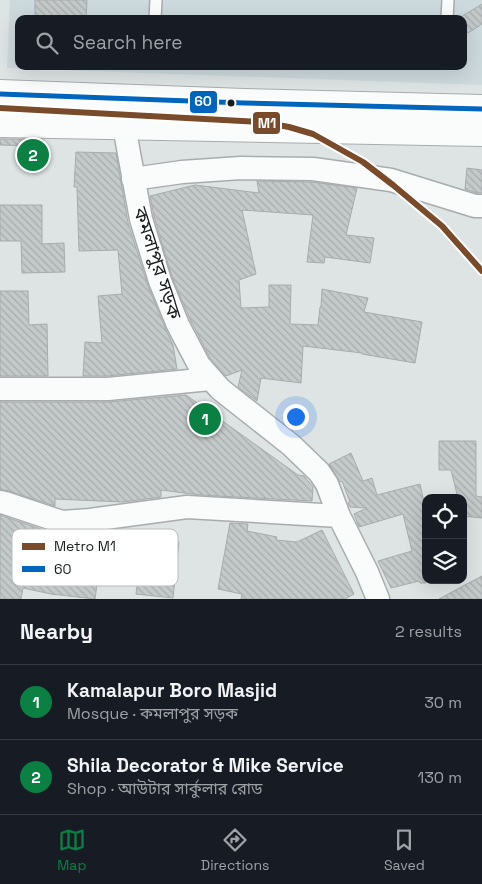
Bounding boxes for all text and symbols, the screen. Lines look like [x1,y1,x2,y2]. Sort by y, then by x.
search box [15,15,467,70]
icon: search [33,29,61,57]
text: Search here [73,30,183,55]
line badge: 60 [189,90,218,114]
text: 60 [194,92,212,110]
unlabelled marker [226,98,236,108]
line badge: M1 [252,111,281,135]
text: M1 [258,114,276,132]
pin: 2 [17,136,49,174]
street label: কমলাপুর সড়ক [127,203,188,323]
pin: 1 [189,400,221,438]
your location [283,404,309,430]
map controls [422,494,467,584]
button: locate [422,494,467,539]
legend [12,529,178,586]
text: Metro M1 [54,537,116,555]
button: layers [422,539,467,584]
text: 60 [54,560,72,578]
text: Nearby [20,618,93,645]
text: 2 results [395,621,462,642]
text: Kamalapur Boro Masjid [67,678,277,703]
text: 1 [32,692,40,713]
text: 30 m [424,692,462,713]
text: Mosque · কমলাপুর সড়ক [67,703,238,724]
text: Shila Decorator & Mike Service [67,753,344,778]
text: 2 [31,767,41,788]
text: 130 m [418,767,462,788]
text: Shop · আউটার সার্কুলার রোড [67,778,262,799]
tab: Map [57,826,86,874]
tab: Directions [201,826,269,874]
tab: Saved [384,826,425,874]

